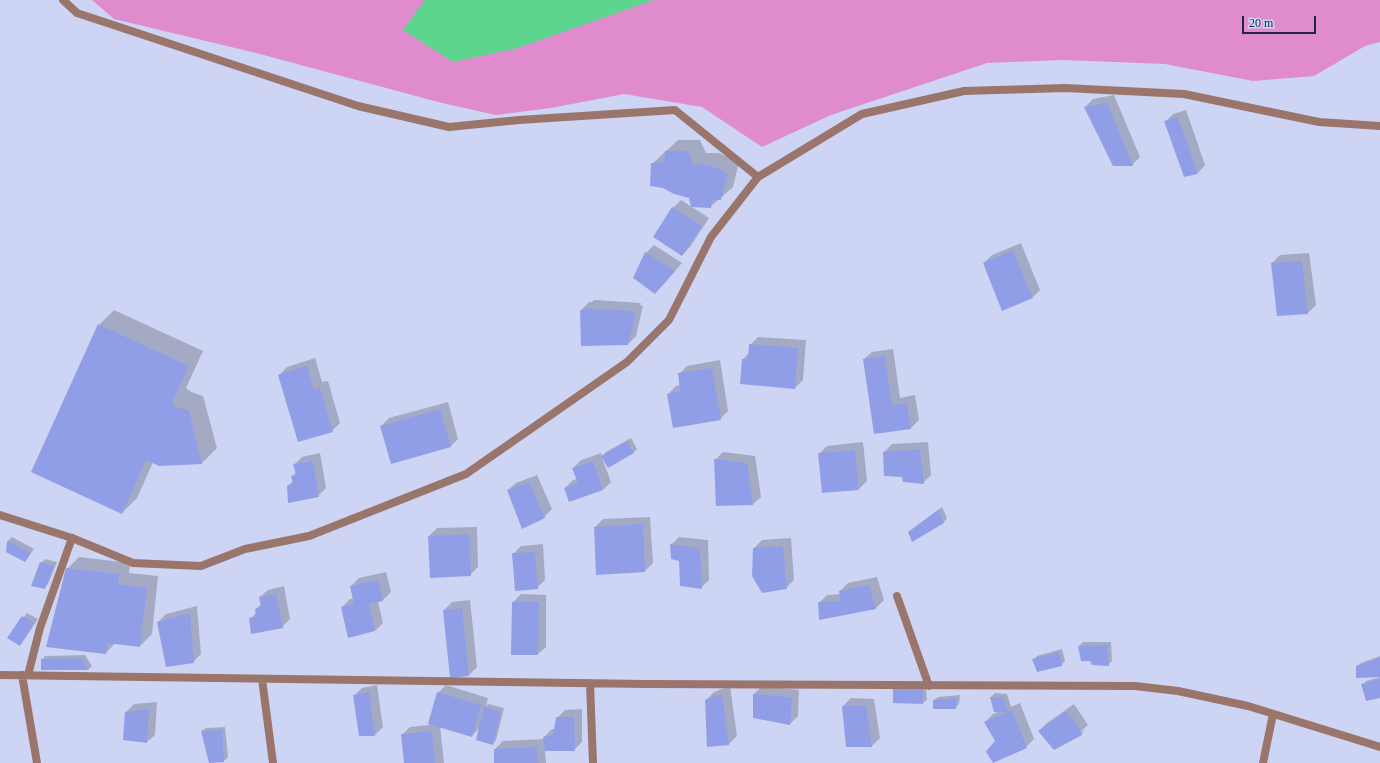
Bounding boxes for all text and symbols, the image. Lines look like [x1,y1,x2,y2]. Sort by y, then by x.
scale bar [1244,8,1318,34]
text: 20 m [1249,16,1273,30]

